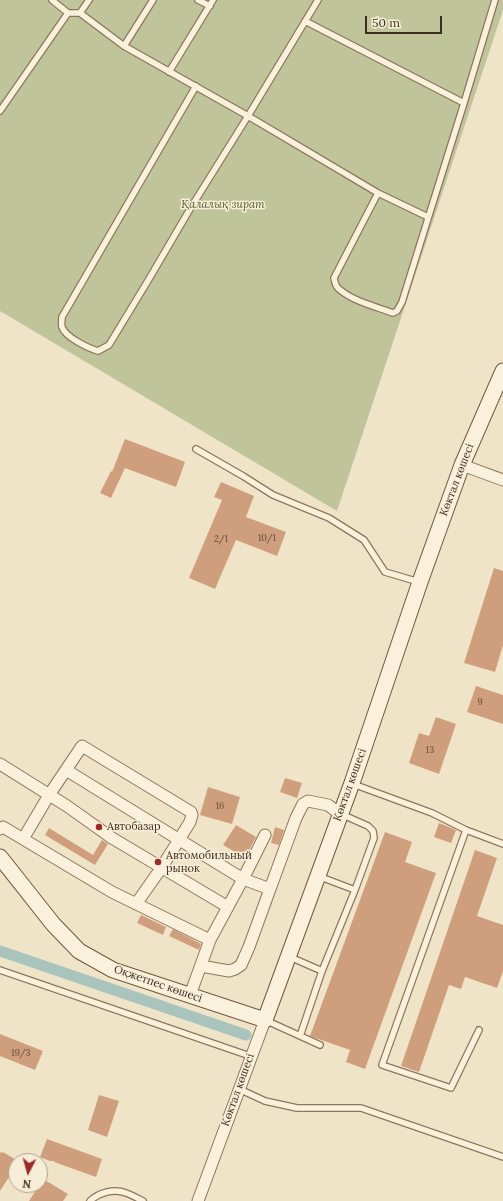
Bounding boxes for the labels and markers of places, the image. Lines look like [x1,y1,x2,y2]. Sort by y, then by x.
place label: Автобазар [107,820,160,834]
marker: Автобазар [94,822,104,832]
place label: Автомобильный рынок [166,849,252,875]
marker: Автомобильный рынок [153,857,163,867]

